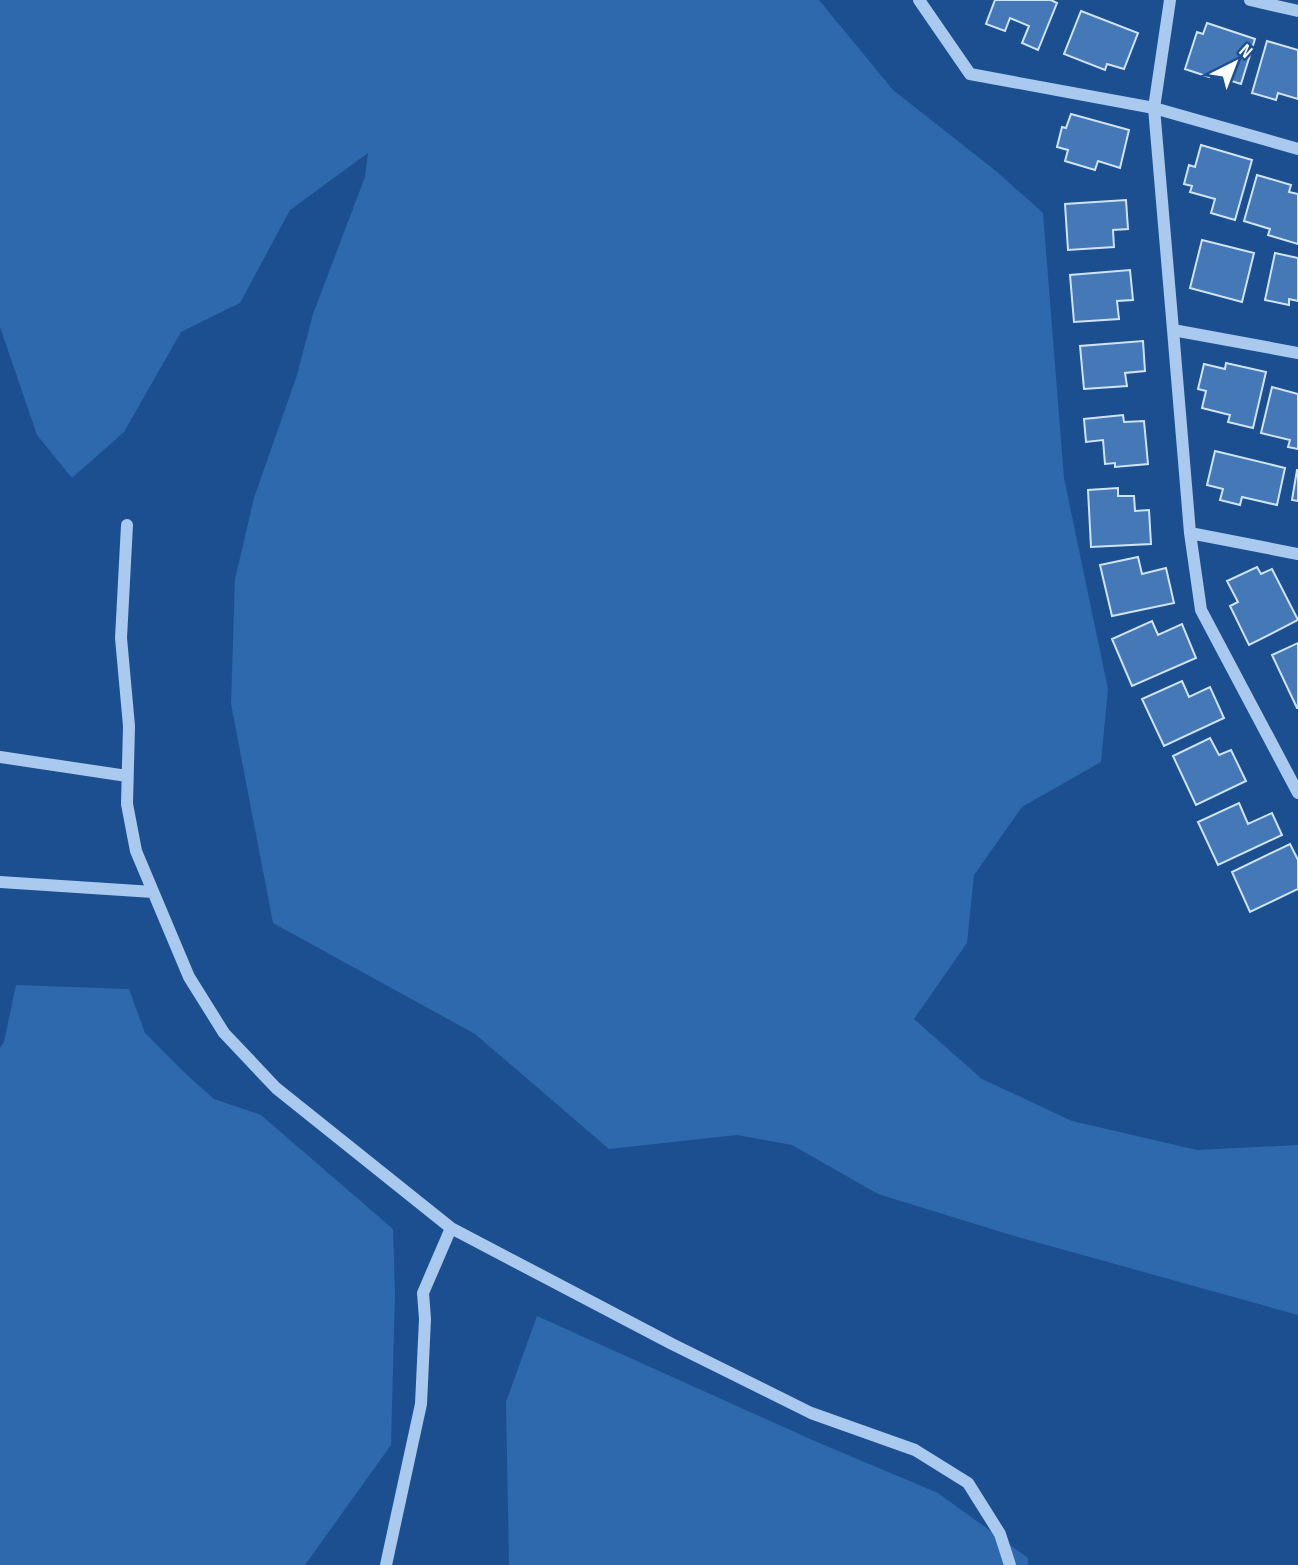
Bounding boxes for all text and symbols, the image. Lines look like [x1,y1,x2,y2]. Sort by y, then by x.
north arrow [1200,28,1270,98]
text: N [1234,40,1257,63]

